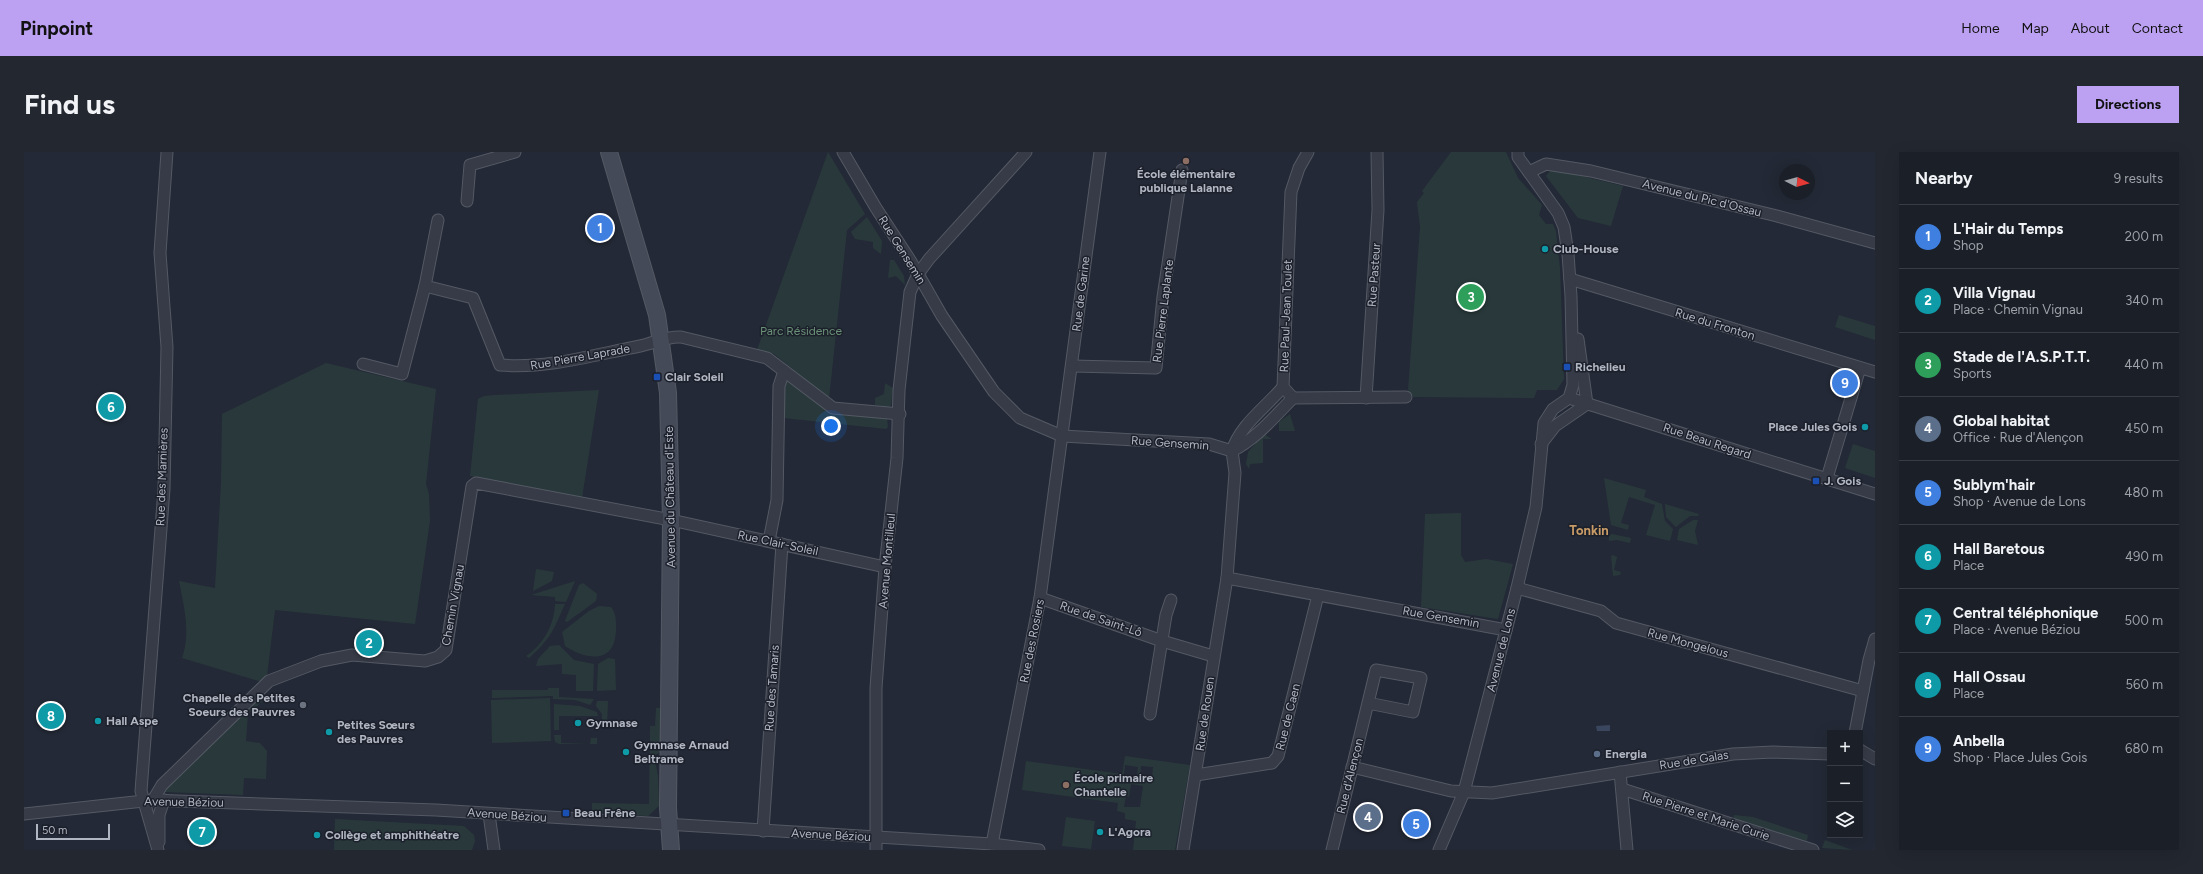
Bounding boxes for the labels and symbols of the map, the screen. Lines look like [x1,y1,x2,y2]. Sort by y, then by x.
marker: École élémentaire publique Lalanne [1181,156,1191,166]
north arrow [1779,164,1815,200]
place label: École élémentaire publique Lalanne [1137,167,1236,195]
street label: Avenue du Pic d'Ossau [1641,176,1763,220]
pin: 1 [587,213,613,243]
street label: Rue Gensemin [875,213,929,287]
place label: Club-House [1553,242,1619,256]
street label: Rue Pasteur [1365,243,1383,307]
marker: Club-House [1540,244,1550,254]
street label: Rue de Garine [1069,255,1093,332]
street label: Rue Pierre Laplante [1150,258,1176,363]
street label: Rue Paul-Jean Toulet [1277,259,1295,373]
pin: 3 [1458,282,1484,312]
street label: Rue du Fronton [1673,305,1757,343]
park label: Parc Résidence [760,324,843,338]
street label: Rue Pierre Laprade [529,341,631,373]
place label: Richelieu [1575,360,1626,374]
marker: Richelieu [1562,362,1572,372]
pin: 9 [1832,368,1858,398]
place label: Clair Soleil [665,370,724,384]
marker: Clair Soleil [652,372,662,382]
pin: 6 [98,392,124,422]
your location [821,416,841,436]
street label: Rue Beau Regard [1661,420,1753,462]
place label: Place Jules Gois [1768,420,1857,434]
marker: Place Jules Gois [1860,422,1870,432]
street label: Avenue du Château d'Este [662,426,678,568]
street label: Rue des Marnières [153,427,171,526]
street label: Rue Gensemin [1131,433,1210,453]
place label: J. Gois [1824,474,1861,488]
marker: J. Gois [1811,476,1821,486]
street label: Avenue Montilleul [876,513,898,609]
district label: Tonkin [1569,523,1609,538]
street label: Rue Clair-Soleil [736,528,820,558]
street label: Chemin Vignau [439,563,467,647]
street label: Rue des Rosiers [1017,598,1047,684]
street label: Rue de Saint-Lô [1058,598,1144,640]
street label: Rue Gensemin [1401,603,1481,631]
street label: Avenue de Lons [1484,606,1518,693]
street label: Rue Mongelous [1646,625,1730,661]
pin: 2 [356,628,382,658]
street label: Rue des Tamaris [762,644,782,732]
street label: Rue de Rouen [1193,676,1217,752]
street label: Rue de Caen [1273,682,1303,752]
place label: Chapelle des Petites Soeurs des Pauvres [183,691,295,719]
marker: Chapelle des Petites Soeurs des Pauvres [298,700,308,710]
pin: 8 [38,701,64,731]
place label: Hall Aspe [106,714,159,728]
marker: Hall Aspe [93,716,103,726]
place label: Gymnase [586,716,638,730]
place label: Petites Sœurs des Pauvres [337,718,415,746]
marker: Gymnase [573,718,583,728]
marker: Petites Sœurs des Pauvres [324,727,334,737]
street label: Rue d'Alençon [1334,737,1366,815]
place label: Gymnase Arnaud Beltrame [634,738,729,766]
marker: Gymnase Arnaud Beltrame [621,747,631,757]
place label: Energia [1605,747,1647,761]
street label: Rue de Galas [1658,748,1730,772]
marker: Energia [1592,749,1602,759]
place label: École primaire Chantelle [1074,771,1154,799]
marker: École primaire Chantelle [1061,780,1071,790]
street label: Rue Pierre et Marie Curie [1641,789,1772,843]
street label: Avenue Béziou [144,794,224,810]
pin: 4 [1355,802,1381,832]
street label: Avenue Béziou [467,805,547,825]
place label: Beau Frêne [574,806,636,820]
marker: Beau Frêne [561,808,571,818]
pin: 5 [1403,809,1429,839]
pin: 7 [189,817,215,847]
scale bar [36,822,110,841]
place label: L'Agora [1108,825,1151,839]
street label: Avenue Béziou [791,826,871,844]
marker: L'Agora [1095,827,1105,837]
place label: Collège et amphithéatre [325,828,459,842]
marker: Collège et amphithéatre [312,830,322,840]

